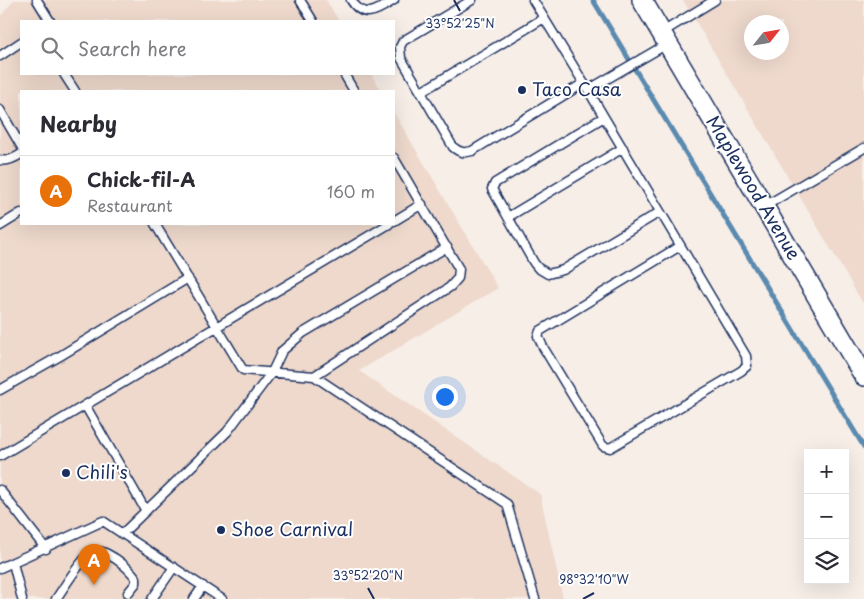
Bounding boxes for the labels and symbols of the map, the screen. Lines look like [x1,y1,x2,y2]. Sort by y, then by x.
text: 33°52'25"N [425,14,495,32]
north arrow [744,15,789,60]
place label: Taco Casa [532,75,622,102]
marker: Taco Casa [516,84,528,96]
street label: Maplewood Avenue [700,110,808,265]
your location [432,384,458,410]
place label: Chili's [76,458,128,485]
marker: Chili's [60,467,72,479]
place label: Shoe Carnival [231,515,353,542]
marker: Shoe Carnival [215,524,227,536]
pin: A [78,544,110,585]
text: 33°52'20"N [333,566,403,584]
text: 98°32'10"W [559,570,630,588]

